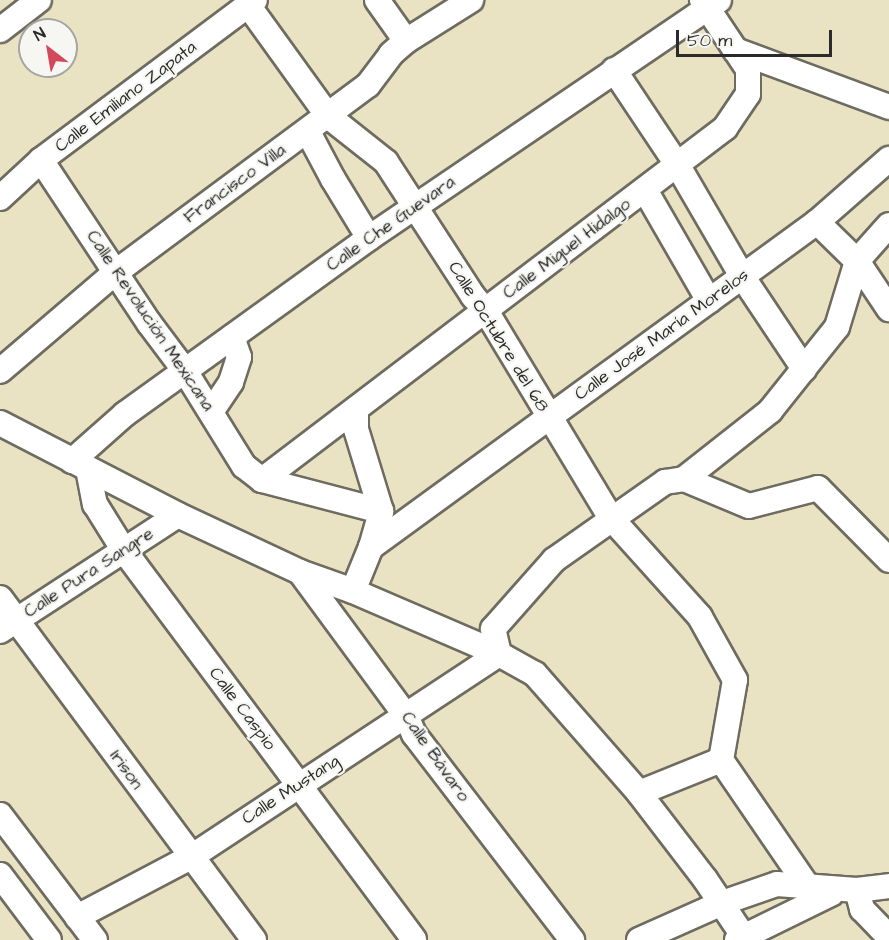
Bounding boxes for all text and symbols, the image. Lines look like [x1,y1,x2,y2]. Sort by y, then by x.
north arrow [18,18,78,78]
scale bar [679,18,835,56]
text: N [30,22,50,46]
text: 50 m [687,28,732,53]
street label: Calle Emiliano Zapata [51,37,201,157]
street label: Francisco Villa [180,140,290,228]
street label: Calle Che Guevara [323,172,459,276]
street label: Calle Miguel Hidalgo [499,194,635,304]
street label: Calle Revolución Mexicana [81,226,219,416]
street label: Calle Octubre del 68 [443,258,553,416]
street label: Calle José María Morelos [571,265,753,405]
street label: Calle Pura Sangre [20,523,158,623]
street label: Calle Caspio [204,663,280,755]
street label: Calle Bávaro [396,708,474,806]
street label: Irison [104,746,148,794]
street label: Calle Mustang [238,750,344,830]

